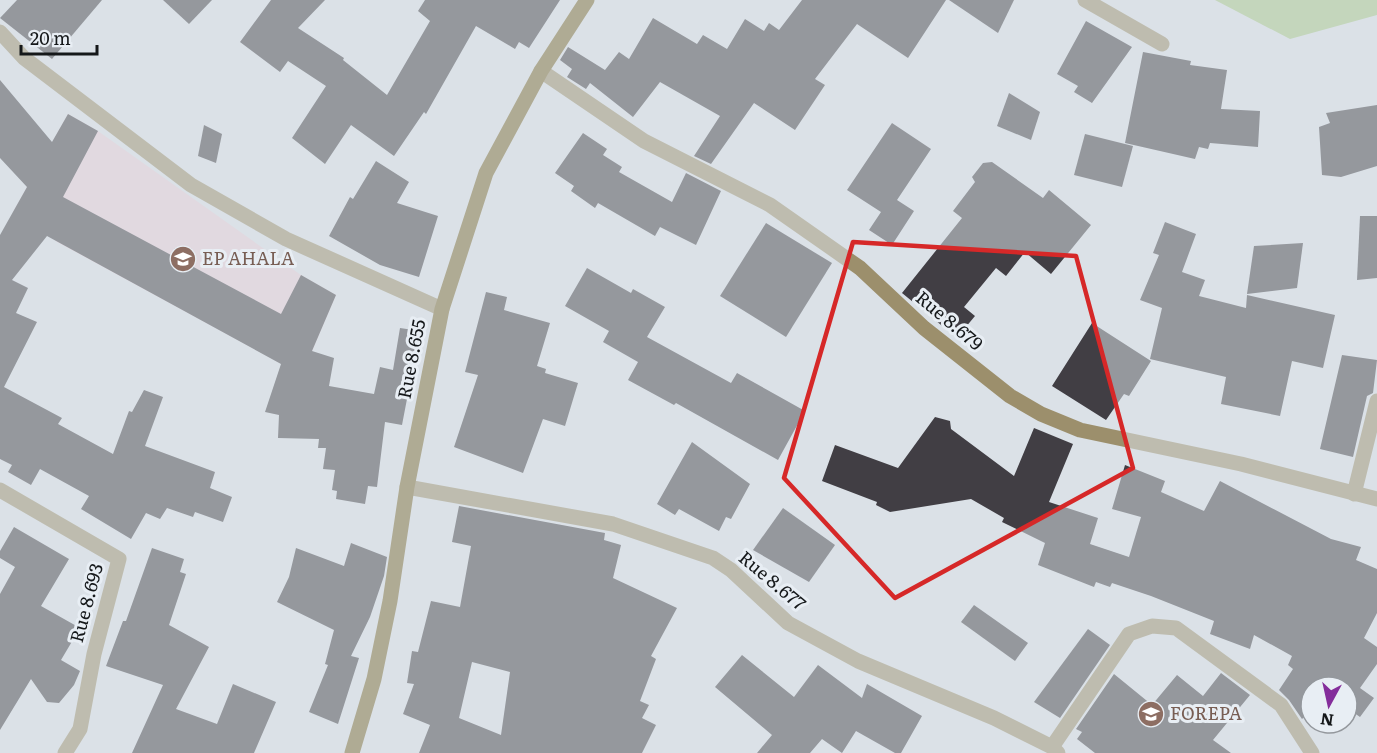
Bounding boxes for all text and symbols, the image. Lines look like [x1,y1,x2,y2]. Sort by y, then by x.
scale bar [21,18,98,56]
text: 20 m [30,24,71,51]
school or university icon: EP AHALA [168,244,198,274]
place label: EP AHALA [202,244,294,271]
street label: Rue 8.679 [910,284,990,356]
street label: Rue 8.655 [390,317,431,401]
street label: Rue 8.677 [733,544,812,616]
street label: Rue 8.693 [62,560,109,645]
north arrow [1299,675,1359,735]
school or university icon: FOREPA [1136,699,1166,729]
place label: FOREPA [1170,699,1242,726]
text: N [1318,708,1335,734]

